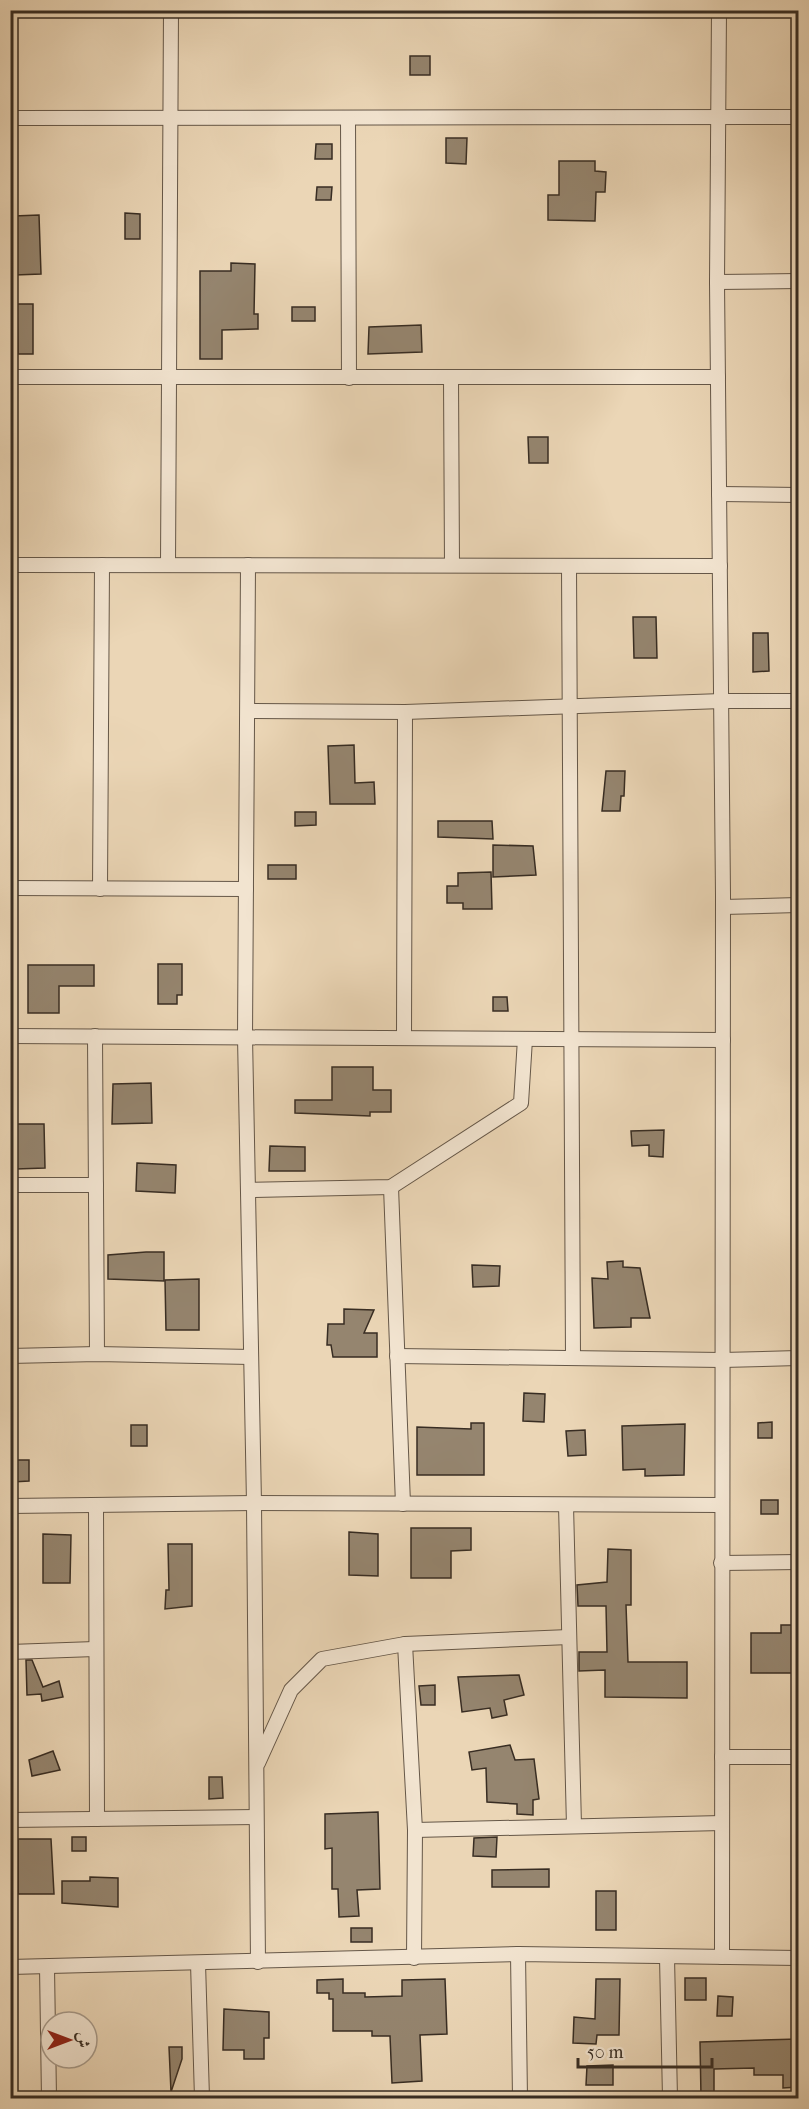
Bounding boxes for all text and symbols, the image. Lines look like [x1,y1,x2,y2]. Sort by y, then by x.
north arrow [39,2010,99,2070]
scale bar [578,2031,712,2069]
text: ش [74,2032,93,2048]
text: 50 m [587,2042,624,2063]

